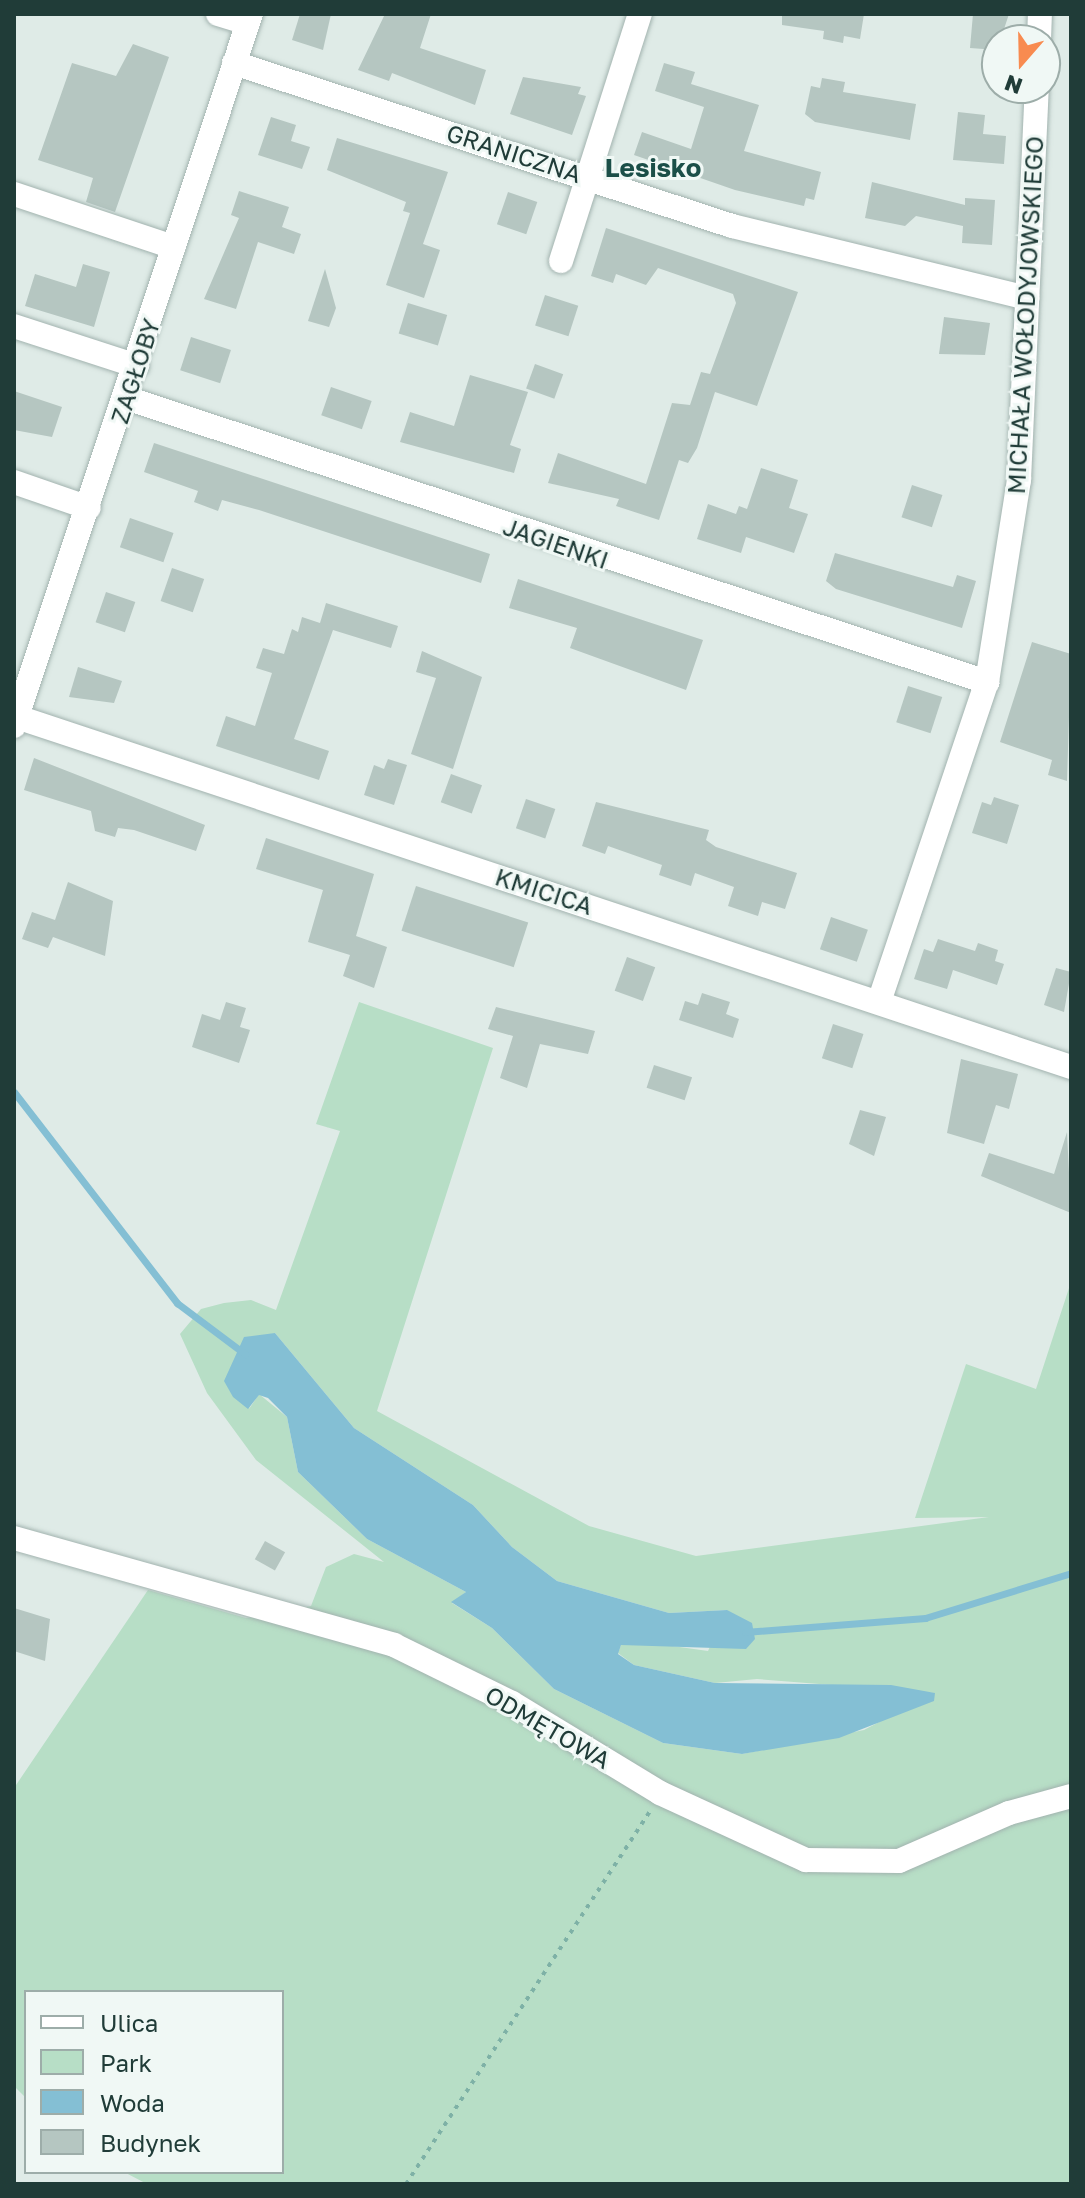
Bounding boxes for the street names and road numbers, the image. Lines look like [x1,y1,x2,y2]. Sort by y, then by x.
street label: GRANICZNA [443,118,585,188]
street label: MICHAŁA WOŁODYJOWSKIEGO [1001,135,1049,495]
street label: ZAGŁOBY [105,315,165,427]
street label: JAGIENKI [499,512,613,574]
street label: KMICICA [492,862,596,920]
street label: ODMĘTOWA [480,1680,616,1774]

